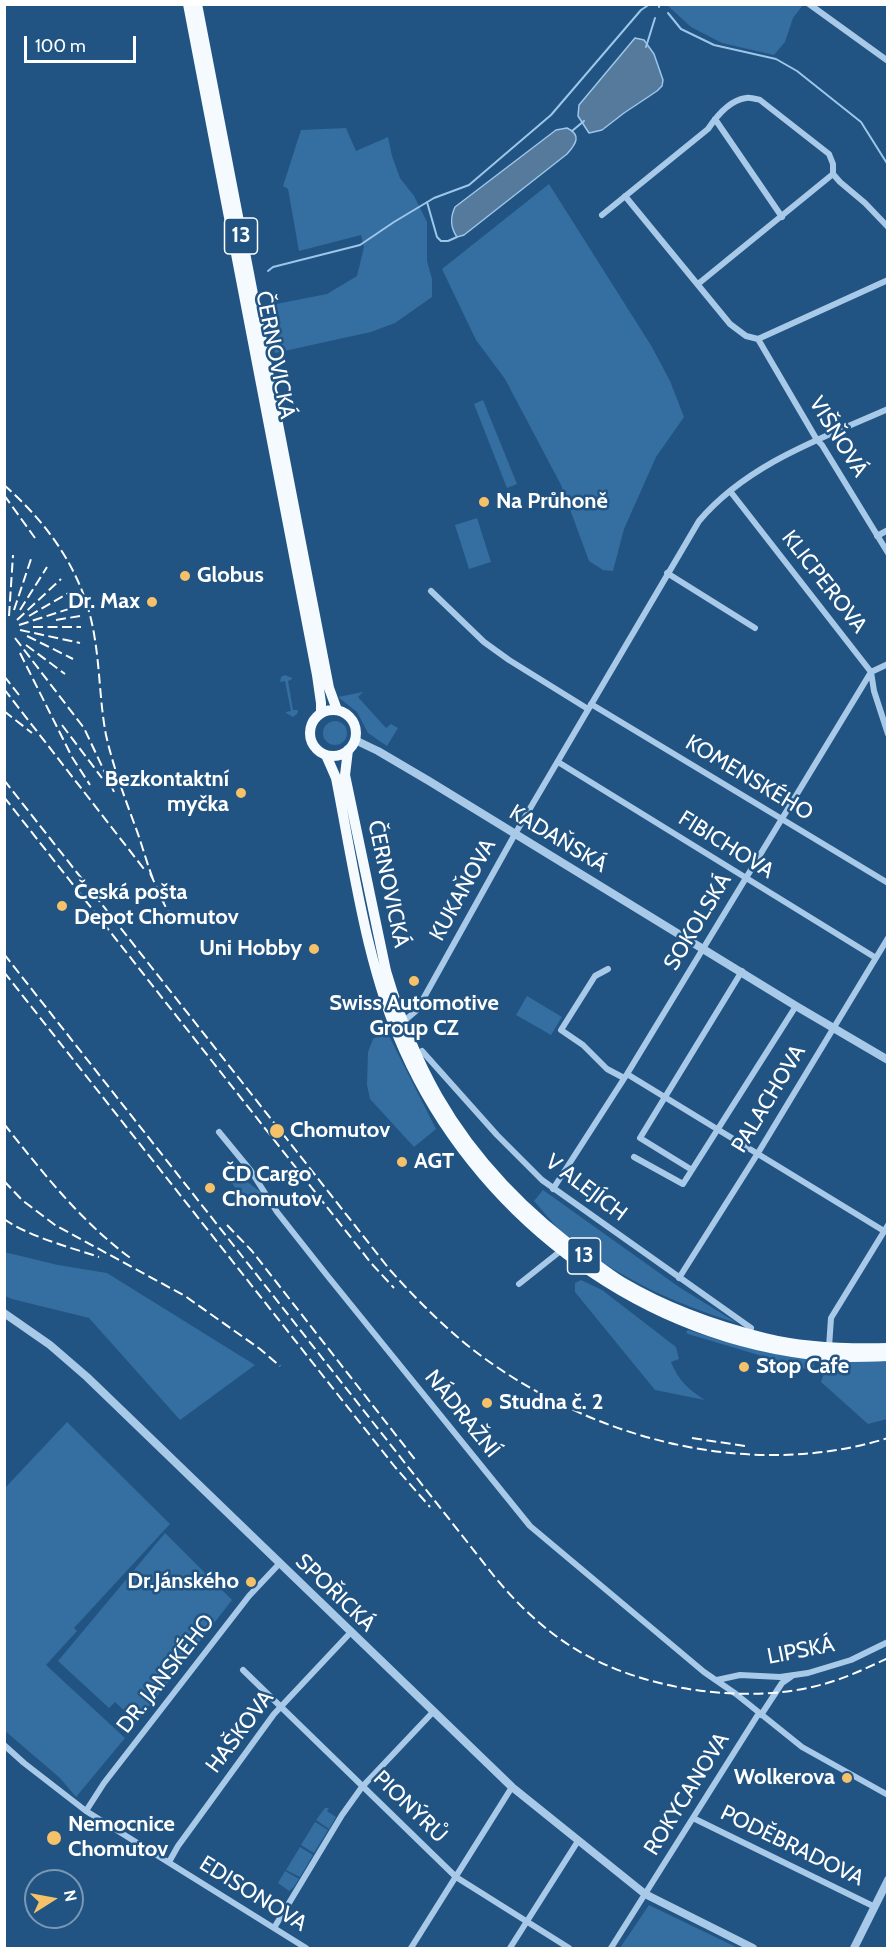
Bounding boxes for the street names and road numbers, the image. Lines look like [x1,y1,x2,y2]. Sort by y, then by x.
road number: 13 [224,218,258,254]
street label: ČERNOVICKÁ [250,289,300,421]
street label: VIŠŇOVÁ [803,392,873,482]
street label: KLICPEROVA [776,525,872,639]
street label: KOMENSKÉHO [680,730,818,826]
street label: KADAŇSKÁ [504,799,612,879]
street label: FIBICHOVA [673,805,779,885]
street label: ČERNOVICKÁ [362,818,414,950]
street label: KUKAŇOVA [424,834,502,946]
street label: SOKOLSKÁ [659,869,737,975]
street label: PALACHOVA [726,1040,812,1158]
street label: V ALEJÍCH [540,1149,632,1227]
road number: 13 [568,1238,600,1274]
street label: NÁDRAŽNÍ [419,1365,505,1463]
street label: SPOŘICKÁ [290,1548,380,1638]
street label: DR. JANSKÉHO [111,1609,221,1739]
street label: LIPSKÁ [765,1632,837,1670]
street label: HAŠKOVA [200,1686,280,1778]
street label: ROKYCANOVA [639,1728,735,1860]
street label: PIONÝRŮ [368,1765,452,1849]
street label: PODĚBRADOVA [716,1800,868,1892]
street label: EDISONOVA [194,1851,312,1937]

